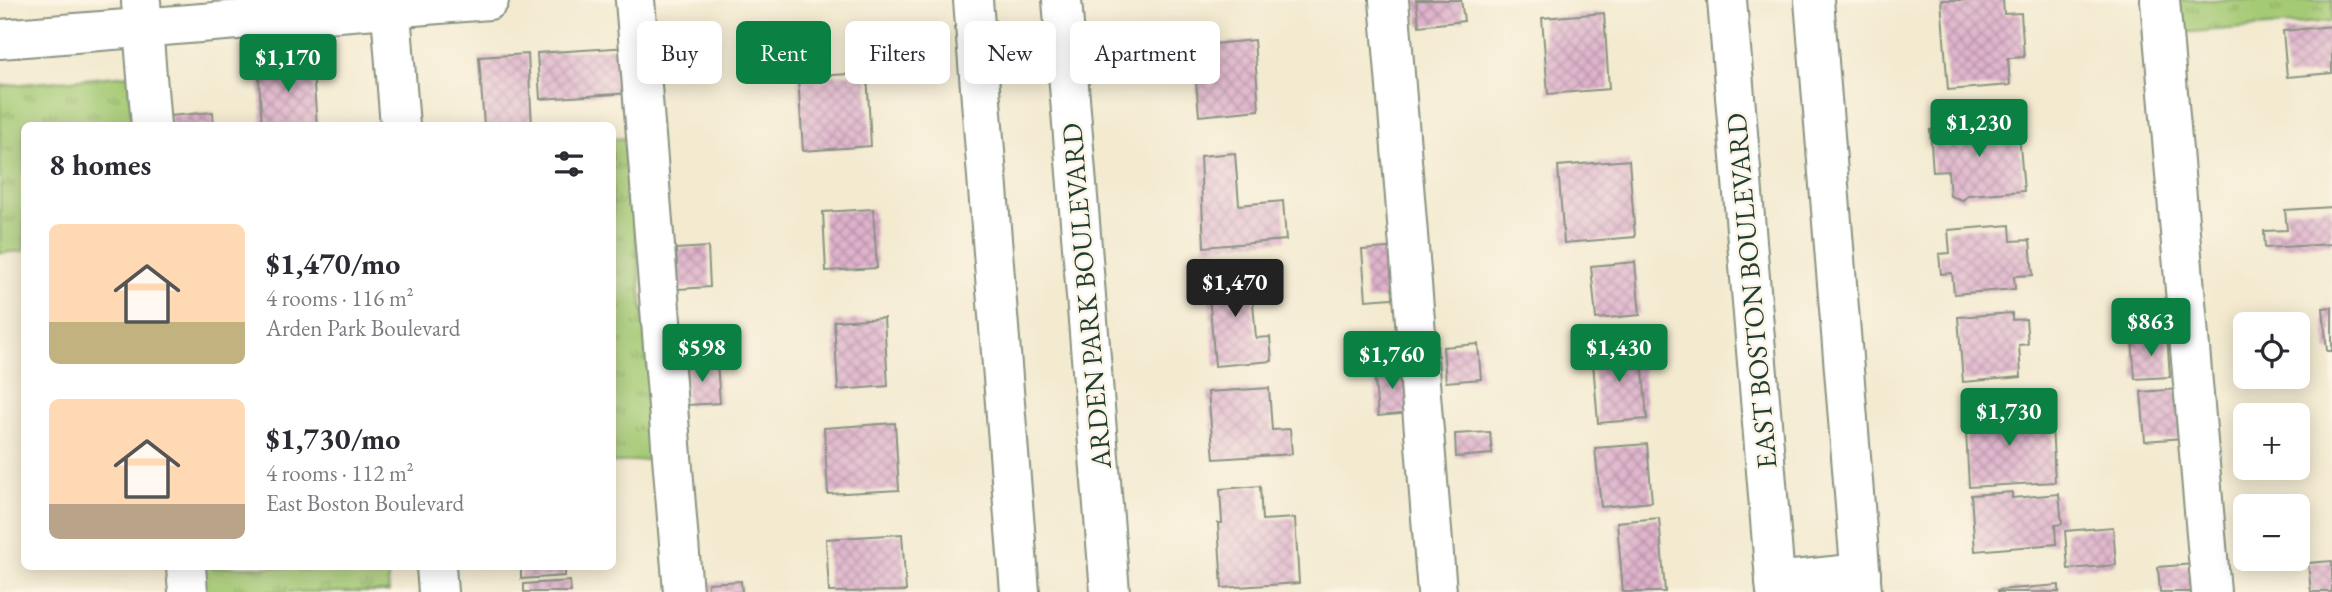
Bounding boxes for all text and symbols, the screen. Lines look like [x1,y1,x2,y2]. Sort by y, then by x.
chip: Buy [637,21,722,84]
chip: Rent [736,21,831,84]
chip: Filters [845,21,950,84]
chip: New [964,21,1056,84]
chip: Apartment [1070,21,1220,84]
pin: $1,170 [231,34,345,94]
text: $1,170 [256,42,320,72]
pin: $1,230 [1922,100,2036,159]
text: $1,230 [1947,107,2011,137]
street label: EAST BOSTON BOULEVARD [1718,112,1784,470]
street label: ARDEN PARK BOULEVARD [1053,121,1119,472]
text: 8 homes [49,145,151,184]
icon: filters [550,145,588,183]
text: $1,470/mo [266,244,400,283]
icon: home [105,252,189,336]
pin: $1,470 [1178,260,1292,319]
text: $1,470 [1203,267,1267,297]
text: 4 rooms · 116 m² [266,283,414,313]
pin: $863 [2110,298,2192,358]
text: $863 [2127,306,2175,336]
map controls [2233,312,2310,571]
button: locate [2233,312,2310,389]
text: Arden Park Boulevard [266,313,460,343]
pin: $598 [661,324,743,384]
pin: $1,430 [1562,324,1676,384]
text: $598 [678,332,726,362]
pin: $1,760 [1335,332,1449,391]
text: $1,430 [1587,332,1651,362]
text: $1,760 [1360,339,1424,369]
pin: $1,730 [1952,388,2066,448]
text: $1,730 [1977,396,2041,426]
button: + [2233,403,2310,480]
text: $1,730/mo [266,419,400,458]
icon: home [105,427,189,511]
text: 4 rooms · 112 m² [266,458,414,488]
text: East Boston Boulevard [266,488,464,518]
button: − [2233,494,2310,571]

